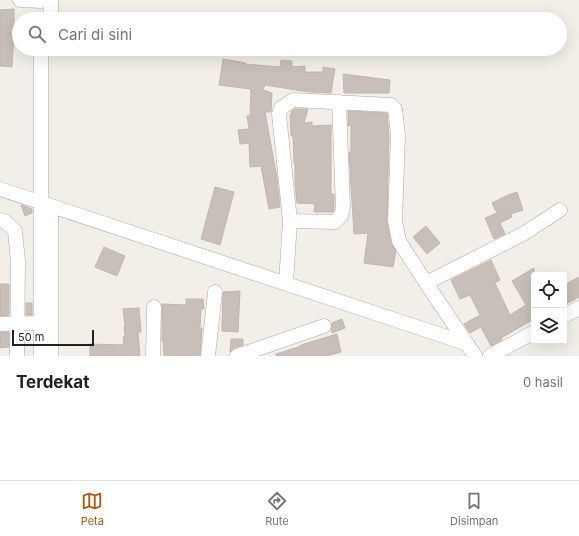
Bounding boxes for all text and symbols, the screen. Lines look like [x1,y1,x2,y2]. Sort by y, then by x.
search box [12,12,567,56]
icon: search [26,23,48,45]
text: Cari di sini [58,25,132,44]
map controls [531,272,567,344]
button: locate [531,272,567,308]
button: layers [531,308,567,344]
scale bar [12,328,94,347]
text: 50 m [18,330,44,344]
text: Terdekat [16,372,89,392]
text: 0 hasil [523,374,563,390]
tab: Peta [81,490,104,528]
tab: Rute [265,490,289,528]
tab: Disimpan [450,490,498,528]

